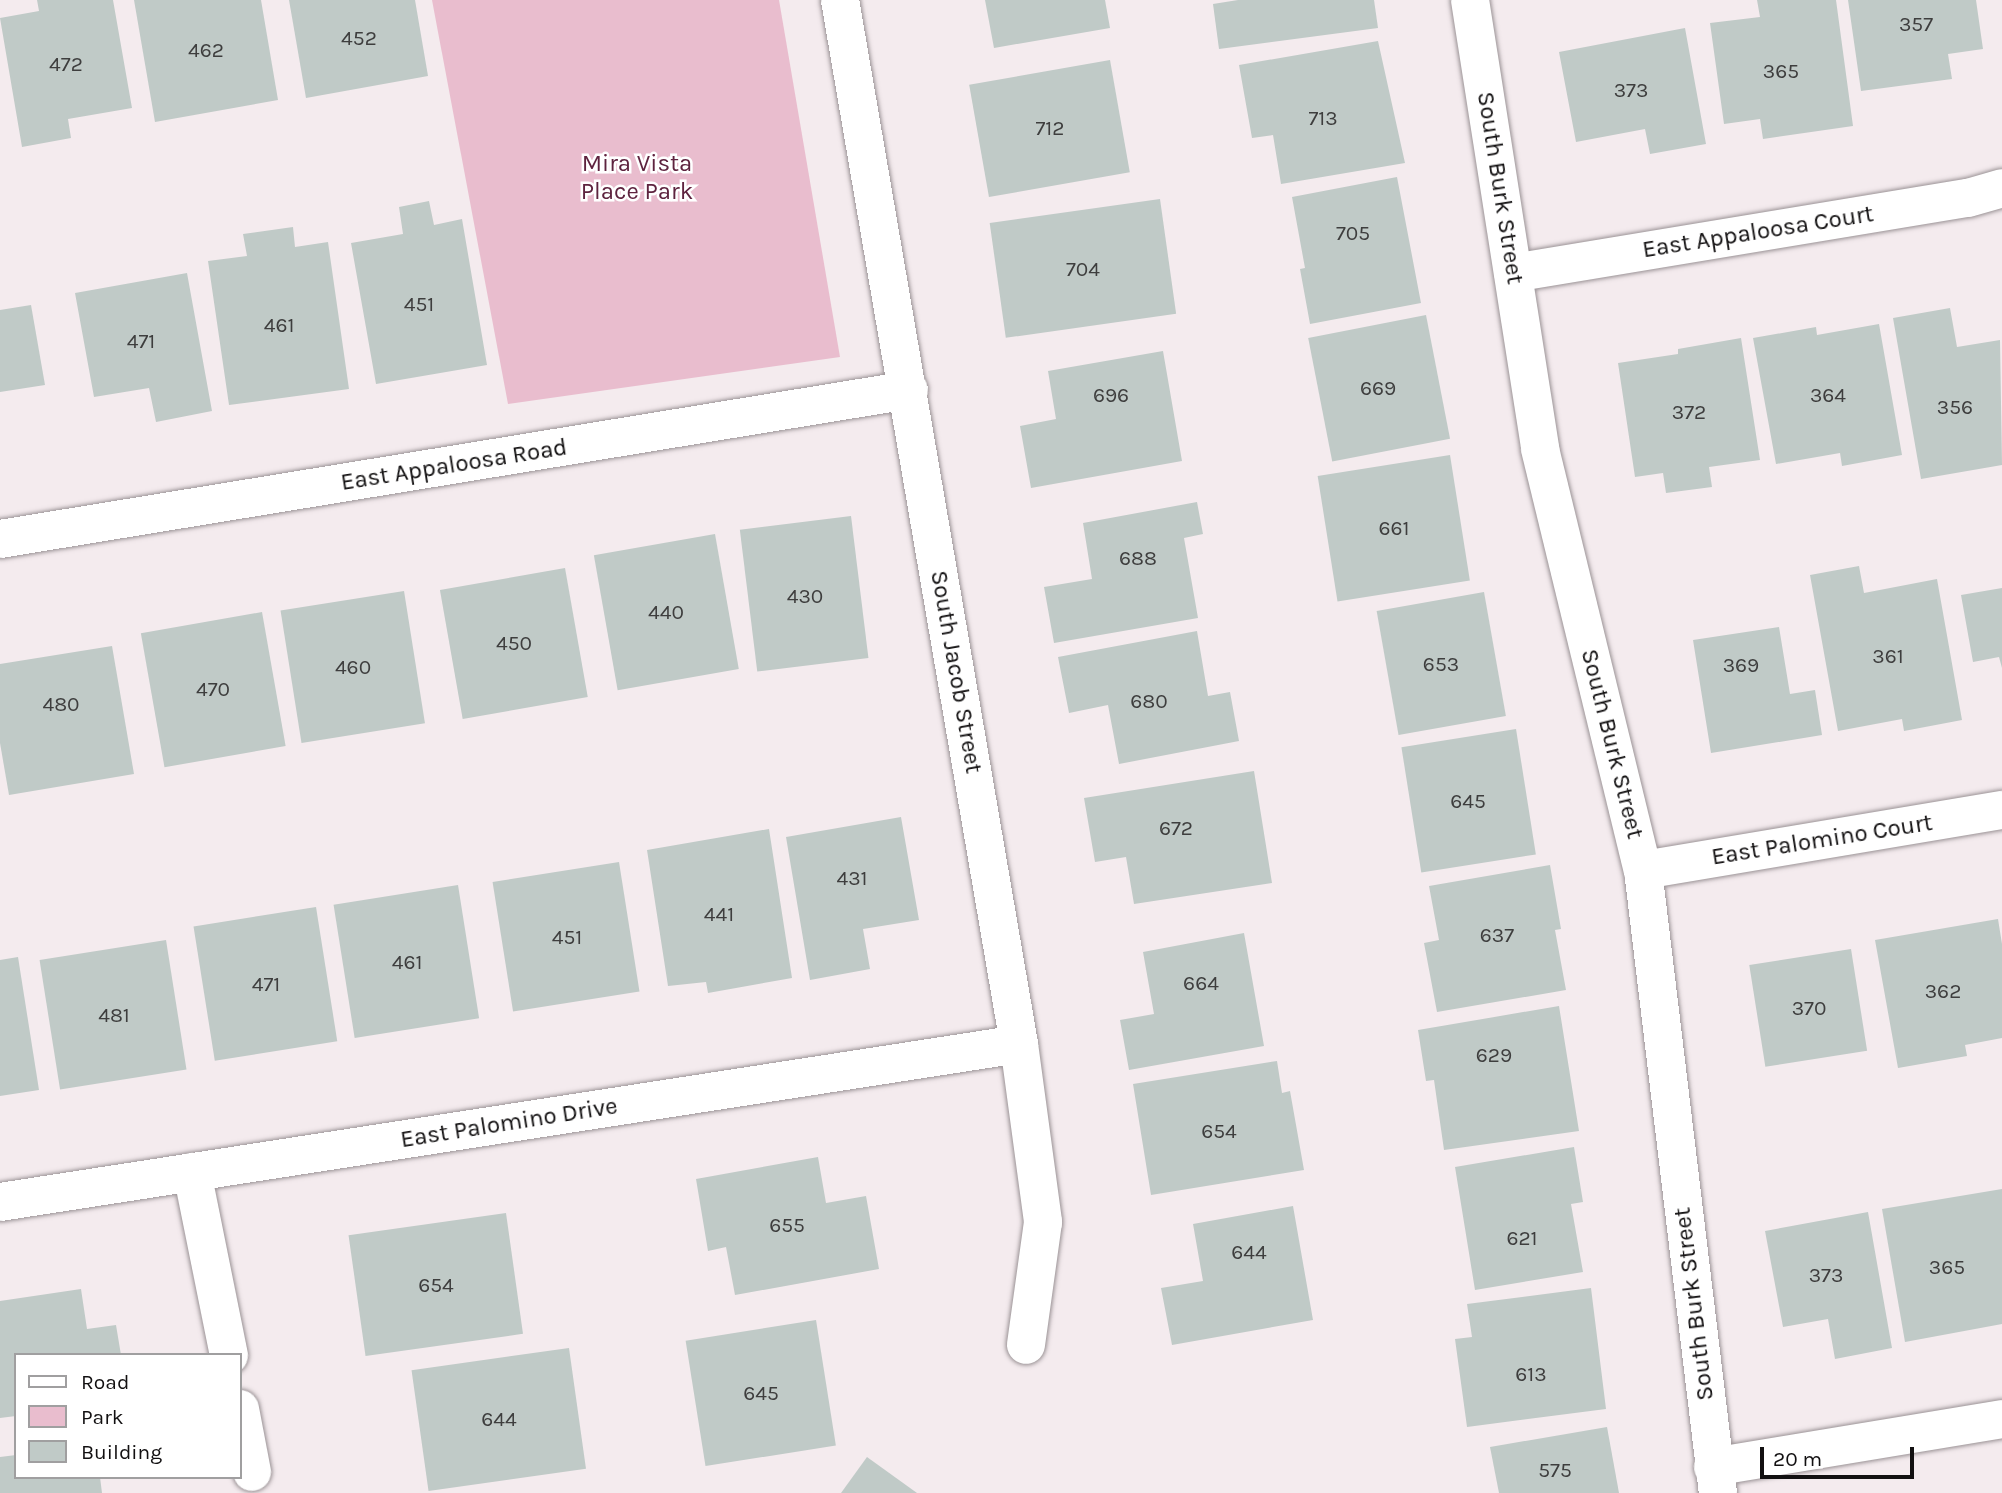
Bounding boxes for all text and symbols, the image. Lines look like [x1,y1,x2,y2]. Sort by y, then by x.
house number: 357 [1899,11,1933,37]
house number: 452 [341,25,377,51]
house number: 462 [188,37,224,63]
house number: 472 [49,51,83,77]
house number: 365 [1763,58,1799,84]
house number: 373 [1614,77,1648,103]
street label: South Burk Street [1471,90,1529,286]
house number: 713 [1308,105,1338,131]
house number: 712 [1036,115,1064,141]
park label: Mira Vista Place Park [581,150,693,206]
street label: East Appaloosa Court [1640,200,1876,264]
house number: 705 [1336,220,1370,246]
house number: 704 [1066,256,1100,282]
house number: 451 [404,291,434,317]
house number: 461 [264,312,294,338]
house number: 471 [127,328,155,354]
house number: 669 [1360,375,1396,401]
house number: 696 [1093,382,1129,408]
house number: 364 [1810,382,1846,408]
house number: 356 [1937,394,1973,420]
house number: 372 [1672,399,1706,425]
street label: East Appaloosa Road [339,433,569,497]
house number: 661 [1379,515,1409,541]
house number: 688 [1119,545,1157,571]
street label: South Jacob Street [924,568,988,776]
house number: 430 [787,583,823,609]
house number: 440 [648,599,684,625]
house number: 450 [496,630,532,656]
house number: 361 [1872,643,1904,669]
street label: South Burk Street [1574,646,1650,842]
house number: 653 [1423,651,1459,677]
house number: 369 [1723,652,1759,678]
house number: 460 [335,654,371,680]
house number: 470 [196,676,230,702]
house number: 680 [1130,688,1168,714]
house number: 480 [42,691,80,717]
house number: 645 [1450,788,1486,814]
street label: East Palomino Court [1709,808,1935,872]
house number: 672 [1159,815,1193,841]
house number: 431 [836,865,868,891]
house number: 441 [704,901,734,927]
house number: 637 [1480,922,1514,948]
house number: 451 [552,924,582,950]
house number: 461 [392,949,422,975]
house number: 664 [1183,970,1219,996]
house number: 471 [252,971,280,997]
house number: 362 [1925,978,1961,1004]
house number: 370 [1792,995,1826,1021]
house number: 481 [98,1002,130,1028]
house number: 629 [1476,1042,1512,1068]
street label: East Palomino Drive [398,1092,620,1154]
house number: 654 [1201,1118,1237,1144]
street label: South Burk Street [1668,1206,1720,1402]
house number: 655 [769,1212,805,1238]
house number: 621 [1506,1225,1538,1251]
house number: 644 [1231,1239,1267,1265]
house number: 365 [1929,1254,1965,1280]
house number: 373 [1809,1262,1843,1288]
house number: 654 [418,1272,454,1298]
legend [14,1353,242,1479]
house number: 613 [1515,1361,1547,1387]
text: Road [81,1370,129,1394]
house number: 645 [743,1380,779,1406]
text: Park [81,1405,124,1429]
house number: 644 [481,1406,517,1432]
scale bar [1764,1434,1918,1478]
text: Building [81,1440,162,1464]
text: 20 m [1773,1447,1822,1471]
house number: 575 [1538,1457,1572,1483]

